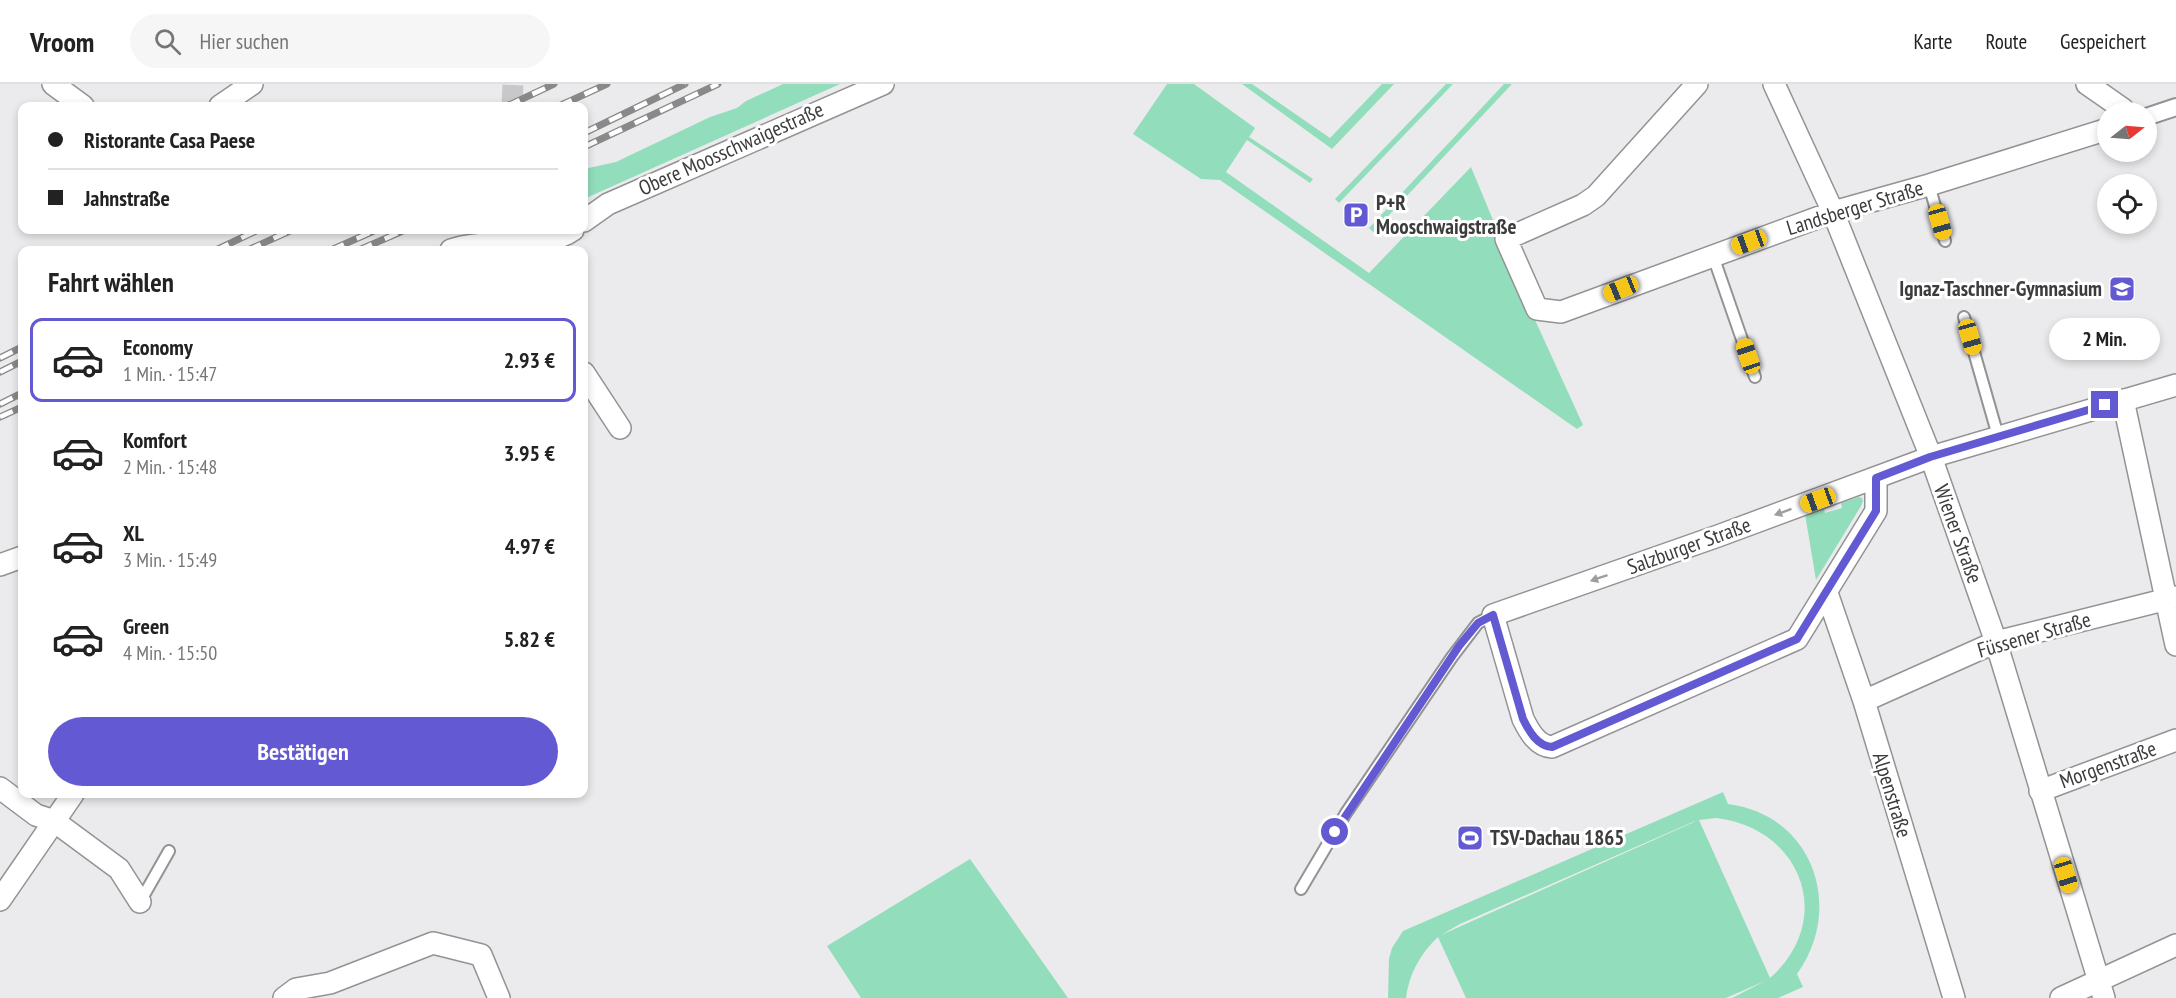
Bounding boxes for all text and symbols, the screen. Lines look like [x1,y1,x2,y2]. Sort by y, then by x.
search box [130,14,550,68]
text: Vroom [30,23,94,60]
icon: search [151,25,184,58]
text: Hier suchen [199,27,289,55]
text: Karte [1914,28,1952,55]
text: Route [1985,28,2027,55]
text: Gespeichert [2060,28,2146,55]
street label: Obere Moosschwaigestraße [634,96,827,201]
north arrow [2097,102,2157,162]
map controls [2097,102,2157,234]
text: Ristorante Casa Paese [84,126,255,154]
street label: Landsberger Straße [1783,174,1926,241]
button: locate [2097,174,2157,234]
text: Jahnstraße [84,184,170,212]
place label: P+R Mooschwaigstraße [1376,189,1517,240]
parking icon: P+R Mooschwaigstraße [1341,200,1371,230]
car [1926,202,1954,242]
car [1729,227,1769,257]
text: Fahrt wählen [48,265,174,299]
car [1601,274,1641,304]
school or university icon: Ignaz-Taschner-Gymnasium [2107,274,2137,304]
place label: Ignaz-Taschner-Gymnasium [1899,275,2102,302]
car [1956,317,1984,357]
callout: 2 Min. [2050,318,2160,360]
text: 2 Min. [2082,326,2127,352]
icon: car [51,333,105,387]
text: Economy [123,333,193,361]
car [1734,336,1762,376]
text: 2.93 € [504,346,555,374]
text: 1 Min. · 15:47 [123,361,217,387]
route end [2091,391,2118,418]
icon: car [51,426,105,480]
text: Komfort [123,426,187,454]
text: 3.95 € [504,439,555,467]
text: 2 Min. · 15:48 [123,454,217,480]
street label: Wiener Straße [1928,481,1989,587]
car [1798,485,1838,515]
one-way arrow [1774,508,1792,518]
street label: Salzburger Straße [1623,511,1754,580]
icon: car [51,519,105,573]
text: XL [123,519,144,547]
text: 4.97 € [505,532,555,560]
text: 3 Min. · 15:49 [123,547,217,573]
one-way arrow [1590,573,1608,583]
street label: Füssener Straße [1974,605,2094,664]
icon: car [51,612,105,666]
text: Green [123,612,169,640]
text: 5.82 € [504,625,555,653]
text: 4 Min. · 15:50 [123,640,217,666]
button: Bestätigen [48,717,558,786]
street label: Morgenstraße [2056,735,2160,795]
street label: Alpenstraße [1867,749,1918,841]
route start [1321,818,1348,845]
sports icon: TSV-Dachau 1865 [1455,823,1485,853]
place label: TSV-Dachau 1865 [1490,824,1624,851]
car [2052,855,2080,895]

